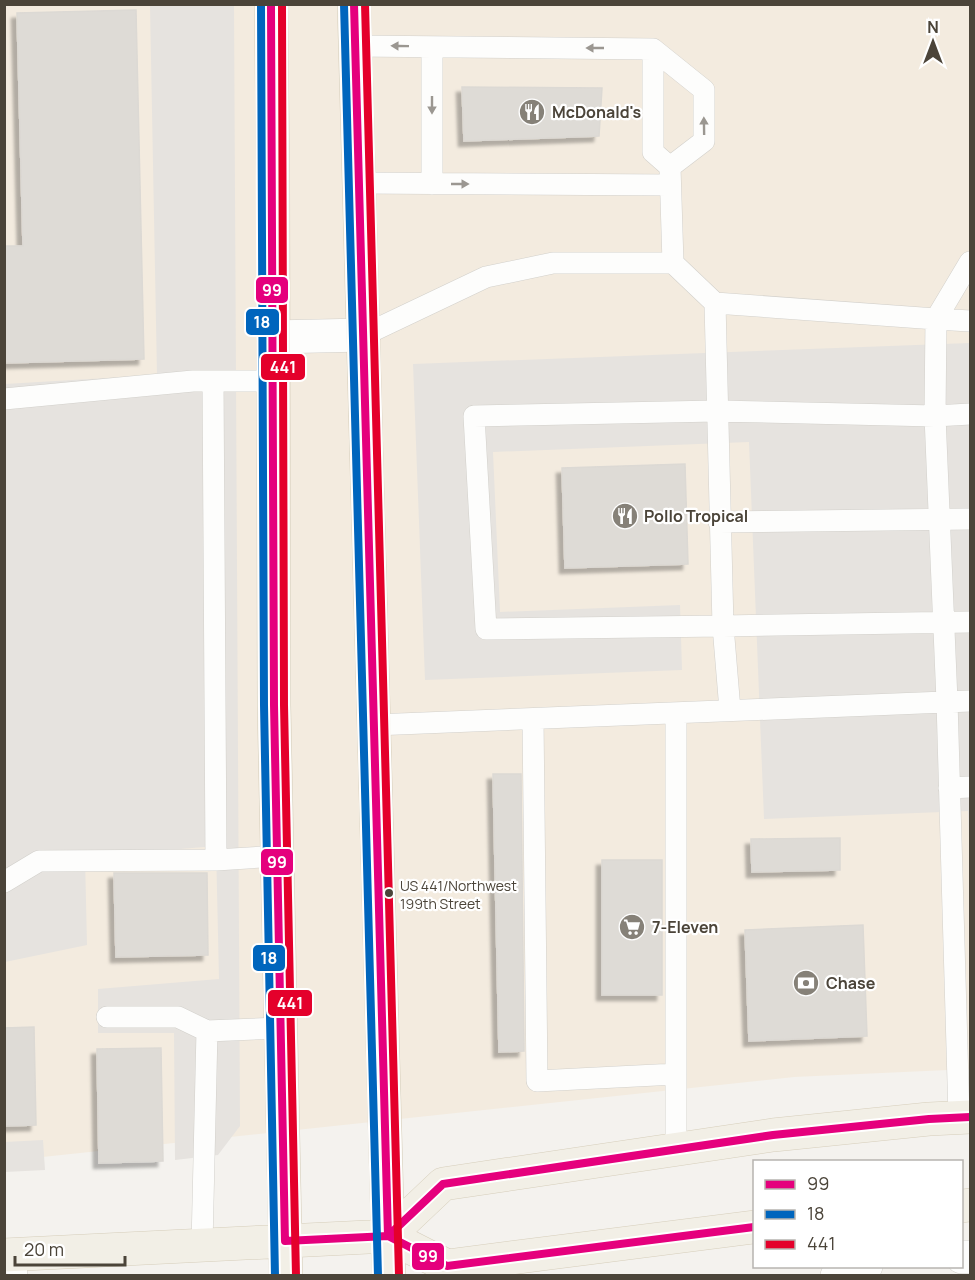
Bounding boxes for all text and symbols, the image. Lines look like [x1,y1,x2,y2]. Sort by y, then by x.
north arrow [903,12,963,72]
text: N [927,16,939,38]
one-way arrow [390,42,409,51]
one-way arrow [585,43,604,53]
one-way arrow [427,96,437,115]
restaurant icon: McDonald's [517,97,547,127]
place label: McDonald's [552,101,641,123]
one-way arrow [699,116,709,135]
one-way arrow [451,179,470,189]
line badge: 99 [255,276,289,304]
text: 99 [262,279,282,301]
line badge: 18 [245,308,280,336]
text: 18 [254,311,270,333]
line badge: 441 [260,353,306,381]
text: 441 [270,356,296,378]
restaurant icon: Pollo Tropical [610,501,640,531]
place label: Pollo Tropical [644,505,748,527]
line badge: 99 [260,848,294,876]
text: 99 [267,851,287,873]
place label: US 441/Northwest 199th Street [400,876,517,913]
marker: US 441/Northwest 199th Street [383,887,395,899]
supermarket icon: 7-Eleven [617,912,647,942]
place label: 7-Eleven [652,916,718,938]
line badge: 18 [252,944,286,972]
text: 18 [261,947,277,969]
bank icon: Chase [791,968,821,998]
place label: Chase [826,972,876,994]
line badge: 441 [267,989,313,1017]
text: 441 [277,992,303,1014]
legend [753,1160,963,1268]
text: 99 [807,1171,829,1195]
text: 18 [807,1201,824,1225]
scale bar [15,1229,124,1267]
text: 441 [807,1231,835,1255]
text: 20 m [24,1237,64,1261]
line badge: 99 [411,1242,445,1271]
text: 99 [418,1245,438,1267]

